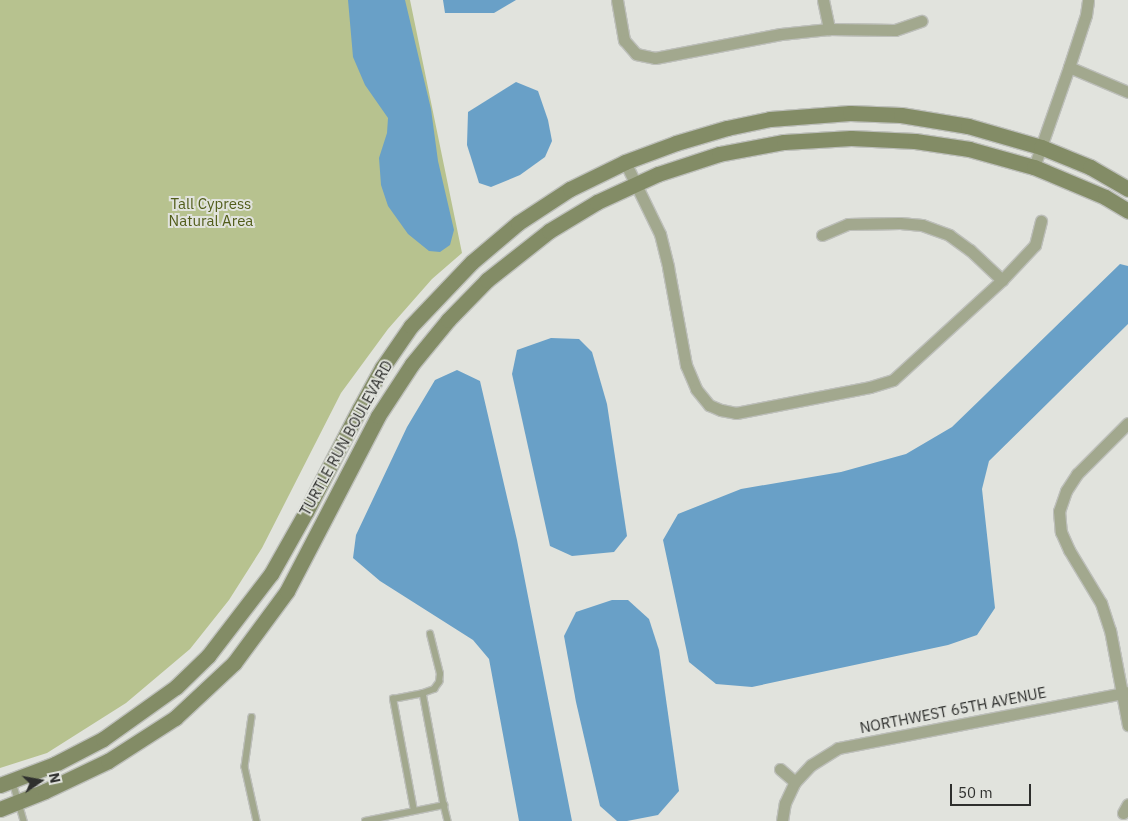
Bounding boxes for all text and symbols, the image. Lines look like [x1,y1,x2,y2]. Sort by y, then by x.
park label: Tall Cypress Natural Area [169,194,253,229]
street label: TURTLE RUN BOULEVARD [296,357,396,519]
street label: NORTHWEST 65TH AVENUE [858,683,1048,737]
north arrow [15,756,65,806]
text: N [45,771,65,785]
scale bar [953,774,1034,806]
text: 50 m [958,783,993,802]

